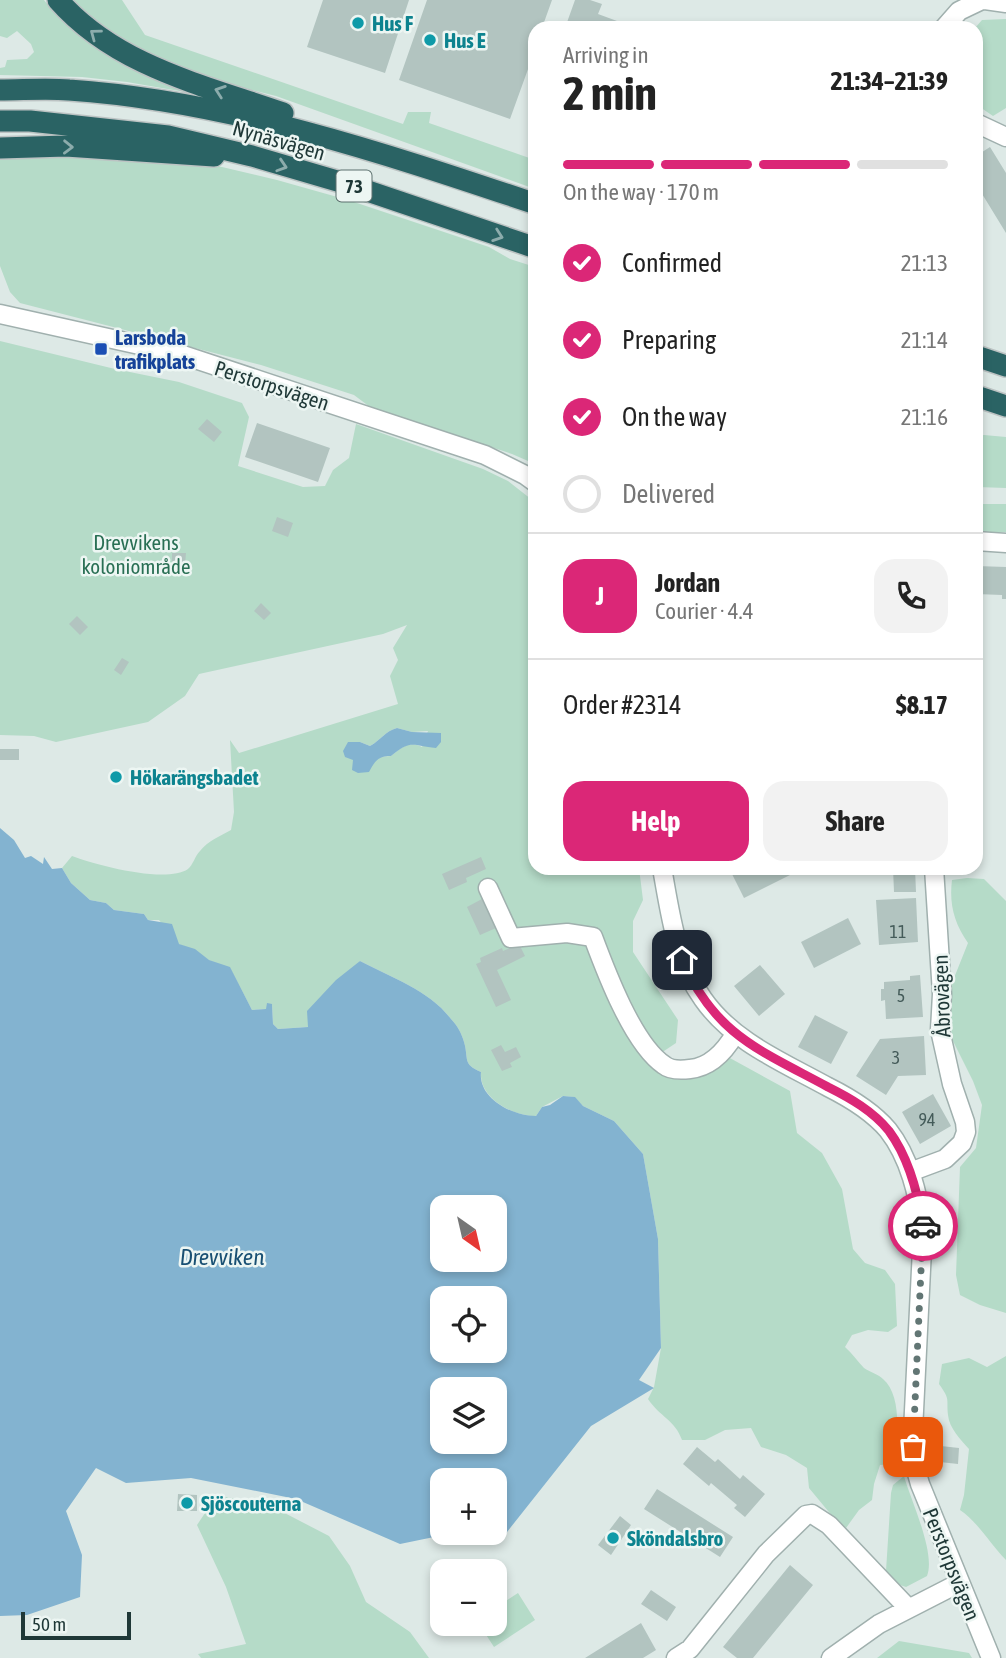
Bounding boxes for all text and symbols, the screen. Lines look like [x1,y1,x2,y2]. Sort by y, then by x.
place label: Hus F [372,11,414,35]
marker: Hus F [350,15,366,31]
place label: Hus E [444,28,486,52]
one-way arrow [90,30,102,42]
marker: Hus E [422,32,438,48]
text: Arriving in [563,42,649,68]
text: 21:34–21:39 [831,66,948,96]
text: 2 min [563,67,657,120]
one-way arrow [215,85,227,99]
street label: Nynäsvägen [230,115,328,165]
one-way arrow [63,139,74,154]
one-way arrow [275,157,287,172]
road number: 73 [336,170,372,202]
text: On the way · 170 m [563,179,719,205]
one-way arrow [492,227,504,242]
icon: check [563,244,601,282]
text: Confirmed [622,248,722,278]
text: 21:13 [901,250,948,276]
icon: check [563,321,601,359]
place label: Larsboda trafikplats [114,325,196,373]
text: Preparing [622,325,716,355]
text: 21:14 [901,327,948,353]
marker: Larsboda trafikplats [93,341,109,357]
street label: Perstorpsvägen [212,355,332,415]
icon: check [563,398,601,436]
text: On the way [622,402,727,432]
text: 21:16 [901,404,948,430]
text: Delivered [622,479,715,509]
park label: Drevvikens koloniområde [82,530,190,578]
button: phone [874,559,948,633]
text: Jordan [655,568,720,598]
text: J [596,581,604,611]
text: Courier · 4.4 [655,598,754,624]
text: Order #2314 [563,690,682,720]
text: $8.17 [896,690,948,720]
place label: Hökarängsbadet [130,765,259,789]
marker: Hökarängsbadet [108,769,124,785]
button: Help [563,781,749,861]
button: Share [763,781,948,861]
house number: 11 [890,921,906,942]
pin [652,930,712,990]
icon: home [663,941,701,979]
street label: Åbrovägen [928,954,954,1038]
house number: 5 [897,985,905,1006]
house number: 3 [892,1047,900,1068]
house number: 94 [919,1109,935,1130]
courier [888,1191,958,1261]
north arrow [430,1195,508,1272]
map controls [430,1195,507,1636]
icon: car [904,1207,942,1245]
water label: Drevviken [180,1244,264,1270]
button: locate [430,1286,507,1363]
button: layers [430,1377,507,1454]
pin [883,1417,943,1477]
icon: bag [894,1428,932,1466]
button: + [430,1468,507,1545]
place label: Sjöscouterna [201,1491,301,1515]
marker: Sjöscouterna [179,1495,195,1511]
street label: Perstorpsvägen [919,1504,985,1624]
place label: Sköndalsbro [627,1526,724,1550]
marker: Sköndalsbro [605,1530,621,1546]
button: − [430,1559,507,1636]
scale bar [21,1609,131,1641]
text: 50 m [32,1613,66,1635]

